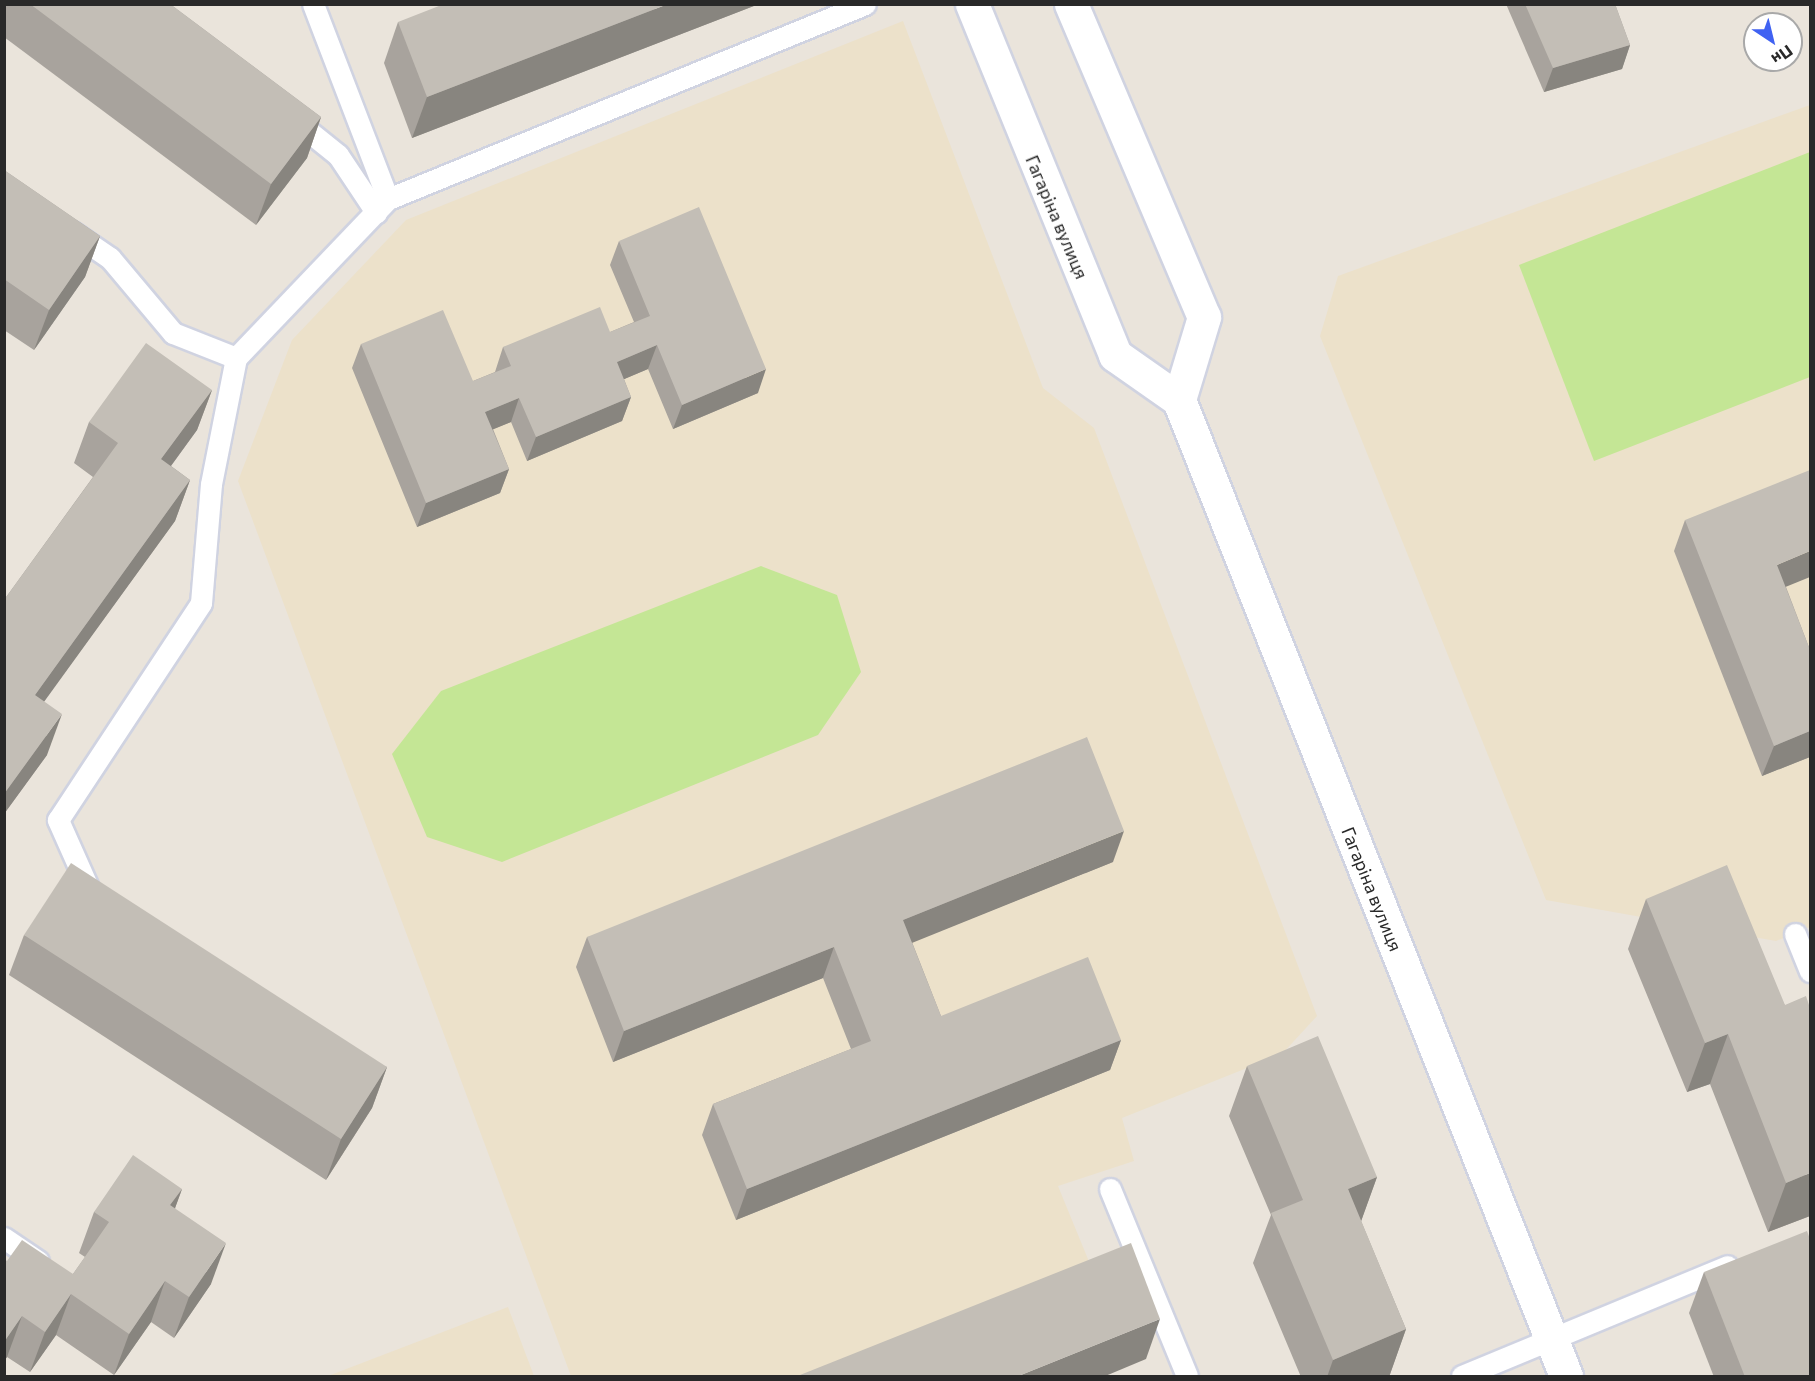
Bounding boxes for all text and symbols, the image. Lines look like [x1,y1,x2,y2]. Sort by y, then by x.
north arrow [1743,12,1803,72]
text: Пн [1768,42,1797,69]
street label: Гагаріна вулиця [1021,152,1093,282]
street label: Гагаріна вулиця [1337,824,1407,954]

